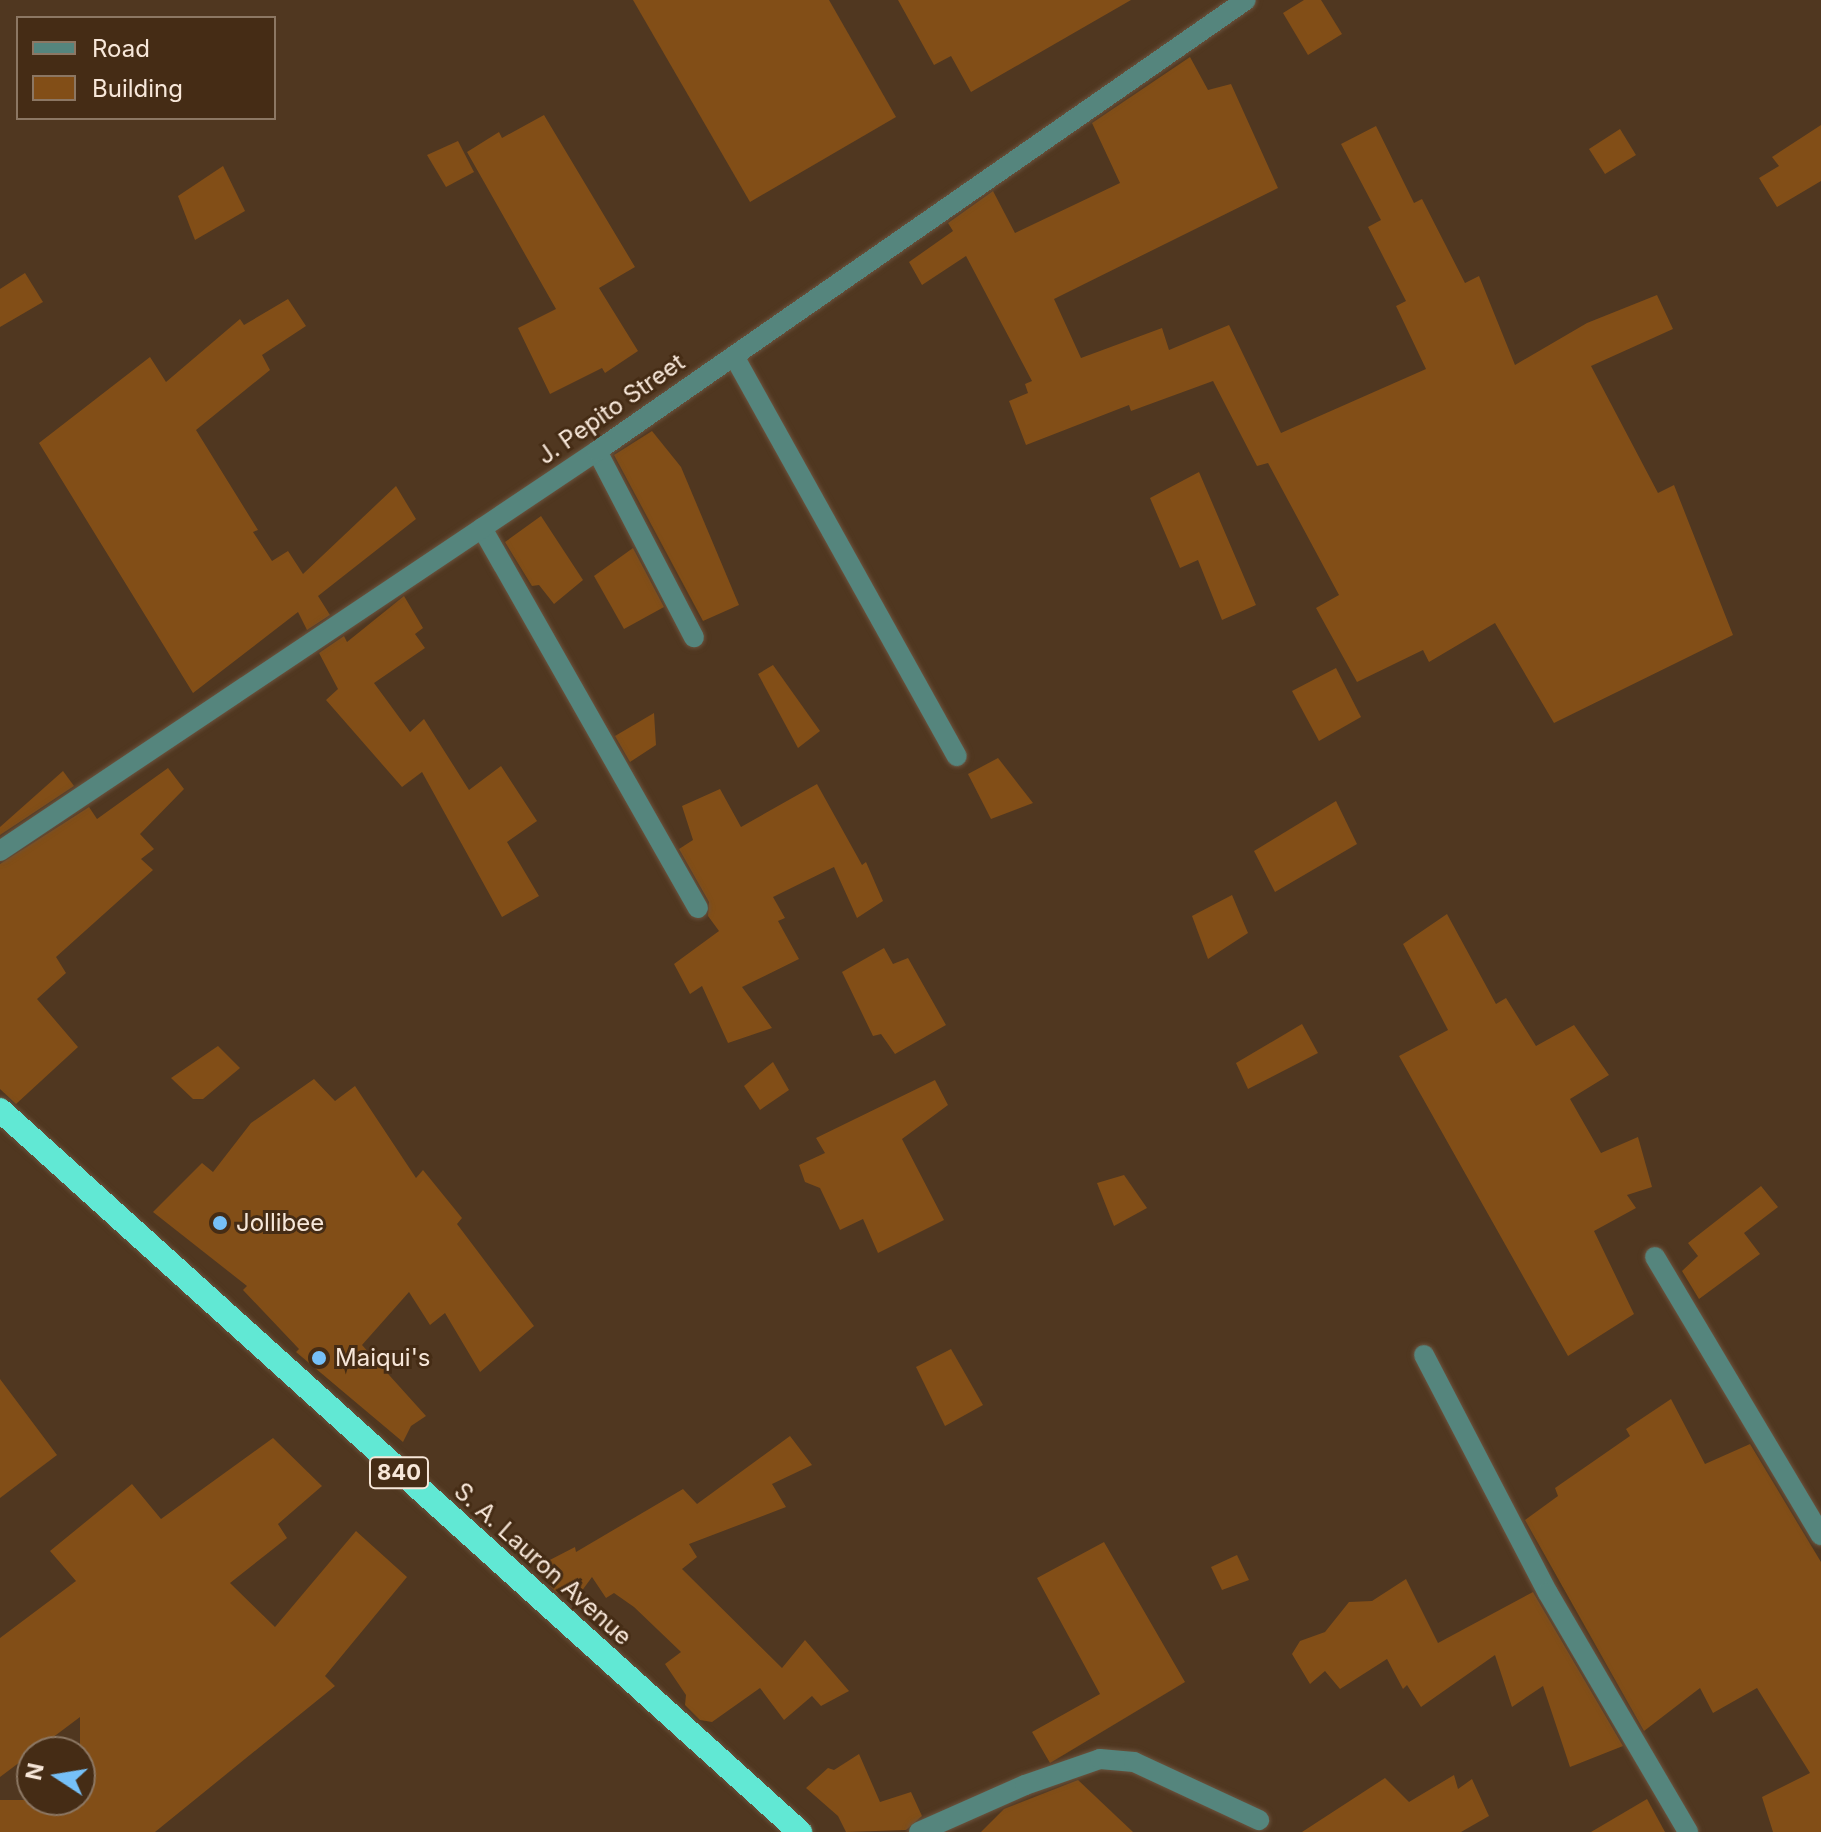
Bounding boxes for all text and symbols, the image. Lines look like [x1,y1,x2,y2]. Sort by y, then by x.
legend [16,16,276,120]
text: Road [92,34,150,63]
text: Building [92,74,183,103]
street label: J. Pepito Street [532,348,690,470]
place label: Jollibee [236,1209,324,1237]
marker: Jollibee [211,1214,229,1232]
place label: Maiqui's [335,1344,431,1372]
marker: Maiqui's [310,1349,328,1367]
road number: 840 [367,1455,431,1491]
street label: S. A. Lauron Avenue [448,1477,638,1651]
north arrow [16,1736,96,1816]
text: N [20,1761,49,1782]

